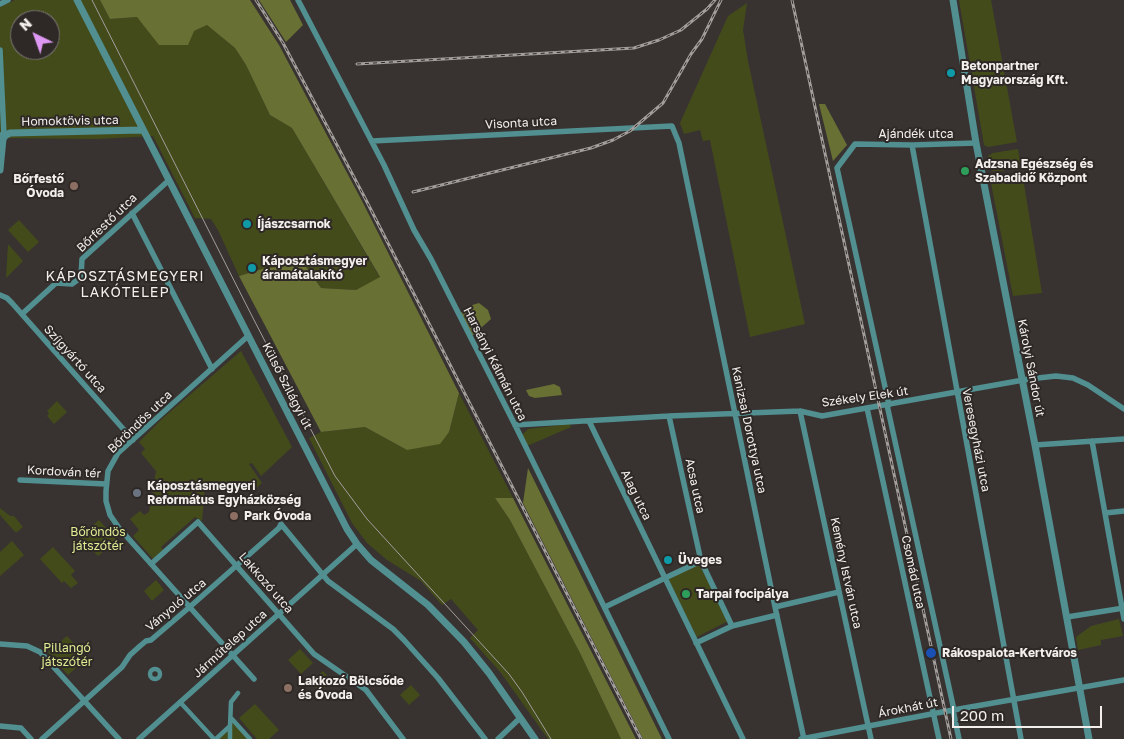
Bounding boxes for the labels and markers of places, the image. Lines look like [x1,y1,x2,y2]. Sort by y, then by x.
place label: Betonpartner Magyarország Kft. [961,59,1068,87]
marker: Betonpartner Magyarország Kft. [945,67,957,79]
place label: Adzsna Egészség és Szabadidő Központ [975,157,1094,185]
marker: Adzsna Egészség és Szabadidő Központ [959,165,971,177]
place label: Bőrfestő Óvoda [13,172,64,200]
marker: Bőrfestő Óvoda [68,180,80,192]
place label: Íjászcsarnok [257,217,331,231]
marker: Íjászcsarnok [241,218,253,230]
place label: Káposztásmegyer áramátalakító [262,254,367,282]
marker: Káposztásmegyer áramátalakító [246,262,258,274]
place label: Káposztásmegyeri Református Egyházközség [147,479,301,507]
marker: Káposztásmegyeri Református Egyházközség [131,487,143,499]
place label: Park Óvoda [244,509,311,523]
marker: Park Óvoda [228,510,240,522]
place label: Üveges [678,553,722,567]
marker: Üveges [662,554,674,566]
place label: Tarpai focipálya [696,587,789,601]
marker: Tarpai focipálya [680,588,692,600]
marker: Rákospalota-Kertváros [924,646,938,660]
place label: Rákospalota-Kertváros [942,646,1077,660]
place label: Lakkozó Bölcsőde és Óvoda [298,674,404,702]
marker: Lakkozó Bölcsőde és Óvoda [282,682,294,694]

